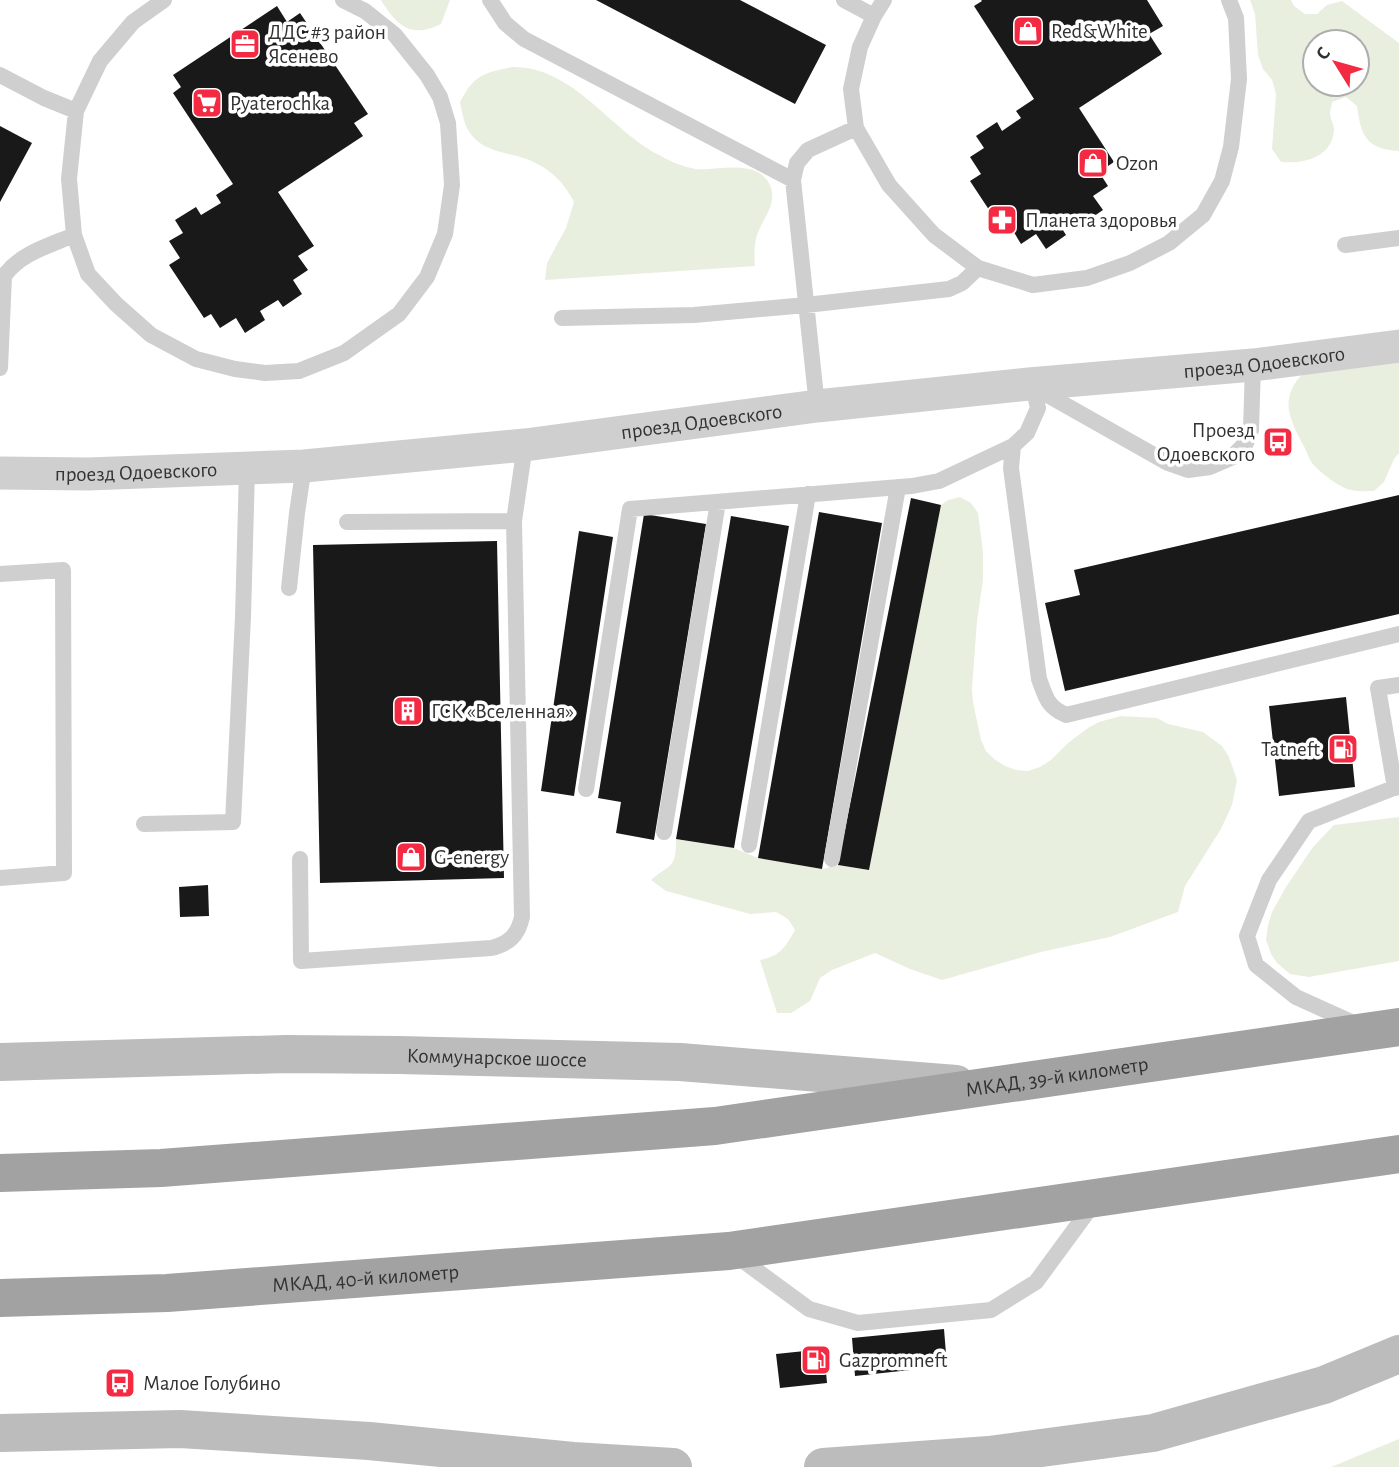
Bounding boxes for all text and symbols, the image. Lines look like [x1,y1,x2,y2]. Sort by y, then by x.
shop icon: Red&White [1011,14,1045,48]
place label: Red&White [1051,21,1148,42]
place label: ДДС #3 район Ясенево [268,22,386,67]
office icon: ДДС #3 район Ясенево [228,27,262,61]
north arrow [1301,28,1371,98]
text: С [1313,44,1334,64]
supermarket icon: Pyaterochka [190,86,224,120]
place label: Pyaterochka [230,93,331,114]
shop icon: Ozon [1076,146,1110,180]
place label: Ozon [1116,153,1159,174]
pharmacy icon: Планета здоровья [985,203,1019,237]
place label: Планета здоровья [1025,210,1177,231]
street label: проезд Одоевского [1182,343,1346,381]
street label: проезд Одоевского [619,400,783,443]
place label: Проезд Одоевского [1157,420,1255,465]
bus stop icon: Проезд Одоевского [1261,425,1295,459]
street label: проезд Одоевского [55,459,218,485]
building icon: ГСК «Вселенная» [391,694,425,728]
place label: ГСК «Вселенная» [431,701,574,722]
fuel station icon: Tatneft [1326,732,1360,766]
place label: Tatneft [1261,739,1320,760]
shop icon: G-energy [394,840,428,874]
place label: G-energy [434,847,509,868]
street label: Коммунарское шоссе [407,1045,587,1070]
street label: МКАД, 39-й километр [964,1053,1150,1100]
street label: МКАД, 40-й километр [271,1261,460,1296]
fuel station icon: Gazpromneft [799,1343,833,1377]
place label: Gazpromneft [839,1350,948,1371]
bus stop icon: Малое Голубино [103,1366,137,1400]
place label: Малое Голубино [143,1373,281,1394]

